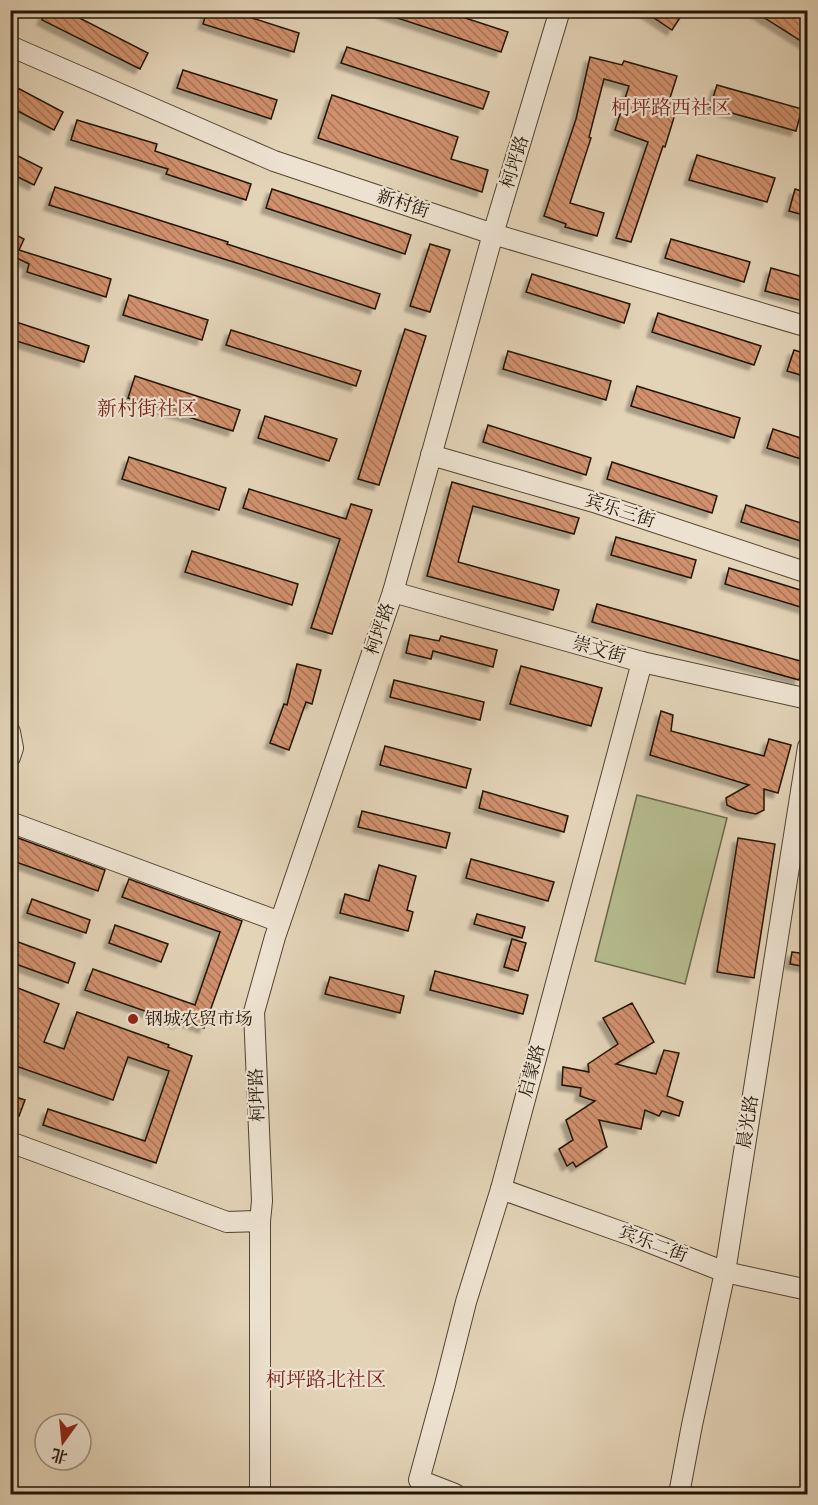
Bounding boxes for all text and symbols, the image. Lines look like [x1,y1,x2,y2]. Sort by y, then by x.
district label: 柯坪路西社区 [611,96,731,121]
street label: 柯坪路 [496,133,534,191]
street label: 新村街 [374,185,432,223]
district label: 新村街社区 [97,397,197,422]
street label: 宾乐三街 [582,489,658,533]
street label: 柯坪路 [360,600,400,658]
street label: 崇文街 [570,632,628,668]
place label: 钢城农贸市场 [145,1008,253,1031]
marker: 钢城农贸市场 [126,1012,140,1026]
street label: 启蒙路 [514,1042,550,1100]
street label: 柯坪路 [245,1068,269,1122]
street label: 晨光路 [732,1094,764,1150]
street label: 宾乐二街 [615,1220,691,1268]
district label: 柯坪路北社区 [266,1368,386,1393]
north arrow [33,1412,93,1472]
text: 北 [49,1444,70,1467]

